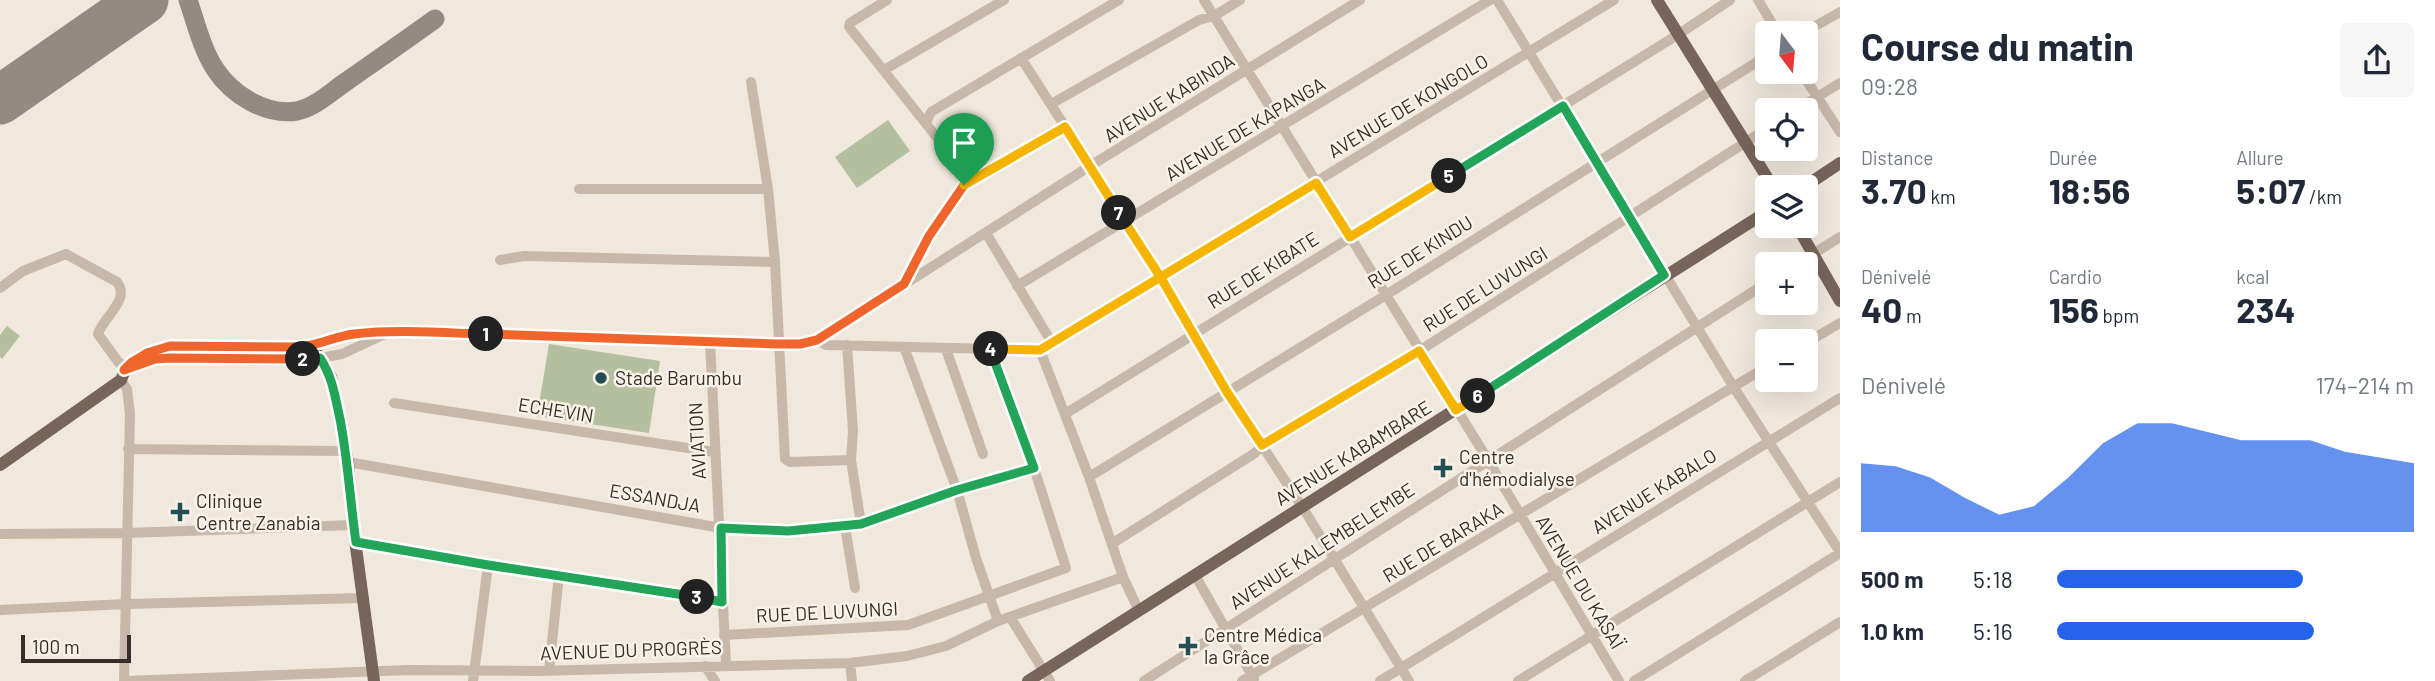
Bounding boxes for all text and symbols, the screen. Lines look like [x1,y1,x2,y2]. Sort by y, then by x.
north arrow [1755,21,1818,84]
map controls [1755,21,1818,392]
text: Course du matin [1861,23,2134,69]
button: share [2340,23,2414,97]
street label: AVENUE KABINDA [1099,48,1238,147]
street label: AVENUE DE KONGOLO [1324,49,1492,162]
street label: AVENUE DE KAPANGA [1161,72,1329,185]
text: 09:28 [1861,72,1918,100]
button: locate [1755,98,1818,161]
pin [934,113,994,185]
icon: arrive [945,124,983,162]
text: Distance [1861,146,1933,169]
text: Durée [2049,146,2097,169]
text: Allure [2236,146,2284,169]
pin: 5 [1432,158,1466,194]
text: 5 [1443,164,1454,187]
text: 3.70 [1861,169,1927,211]
text: 18:56 [2049,169,2130,211]
text: 5:07 [2236,169,2305,211]
button: layers [1755,175,1818,238]
text: km [1927,185,1956,208]
text: /km [2305,185,2342,208]
pin: 7 [1102,196,1136,230]
text: 7 [1114,201,1123,224]
street label: RUE DE KINDU [1363,210,1476,293]
street label: RUE DE KIBATE [1203,226,1323,313]
street label: RUE DE LUVUNGI [1418,241,1551,336]
button: + [1755,252,1818,315]
text: Dénivelé [1861,265,1931,288]
text: Cardio [2049,265,2102,288]
text: kcal [2236,265,2269,288]
text: 40 [1861,288,1902,330]
text: 156 [2049,288,2099,330]
text: 234 [2236,288,2296,330]
text: m [1902,304,1922,327]
text: bpm [2099,304,2139,327]
pin: 1 [468,316,504,352]
text: 1 [482,322,489,345]
button: − [1755,329,1818,392]
pin: 4 [974,332,1009,366]
text: 4 [985,337,996,360]
pin: 2 [286,342,320,376]
text: 2 [297,347,308,370]
place label: Stade Barumbu [615,366,742,389]
marker: Stade Barumbu [593,370,609,386]
text: Dénivelé [1861,371,1946,399]
text: 174–214 m [2316,371,2414,399]
pin: 6 [1460,378,1496,414]
text: 6 [1472,384,1483,407]
street label: ECHEVIN [517,392,595,427]
street label: AVENUE KABAMBARE [1270,395,1435,510]
street label: AVIATION [683,402,710,480]
street label: AVENUE KABALO [1587,443,1720,538]
place label: Centre d'hémodialyse [1459,445,1575,490]
marker: Centre d'hémodialyse [1433,458,1453,478]
street label: AVENUE KALEMBELEMBE [1225,477,1418,614]
street label: ESSANDJA [608,478,702,517]
place label: Clinique Centre Zanabia [196,489,321,534]
street label: RUE DE BARAKA [1378,496,1507,587]
marker: Clinique Centre Zanabia [170,502,190,522]
street label: AVENUE DU KASAÏ [1531,511,1630,654]
text: 500 m [1861,565,1923,593]
text: 5:18 [1973,565,2013,593]
pin: 3 [680,580,714,614]
text: 3 [691,585,702,608]
street label: RUE DE LUVUNGI [755,596,899,627]
text: 1.0 km [1861,617,1924,645]
text: 5:16 [1973,617,2013,645]
place label: Centre Médica la Grâce [1204,623,1322,668]
scale bar [21,632,131,664]
text: 100 m [32,635,80,658]
street label: AVENUE DU PROGRÈS [540,635,722,664]
marker: Centre Médica la Grâce [1178,636,1198,656]

